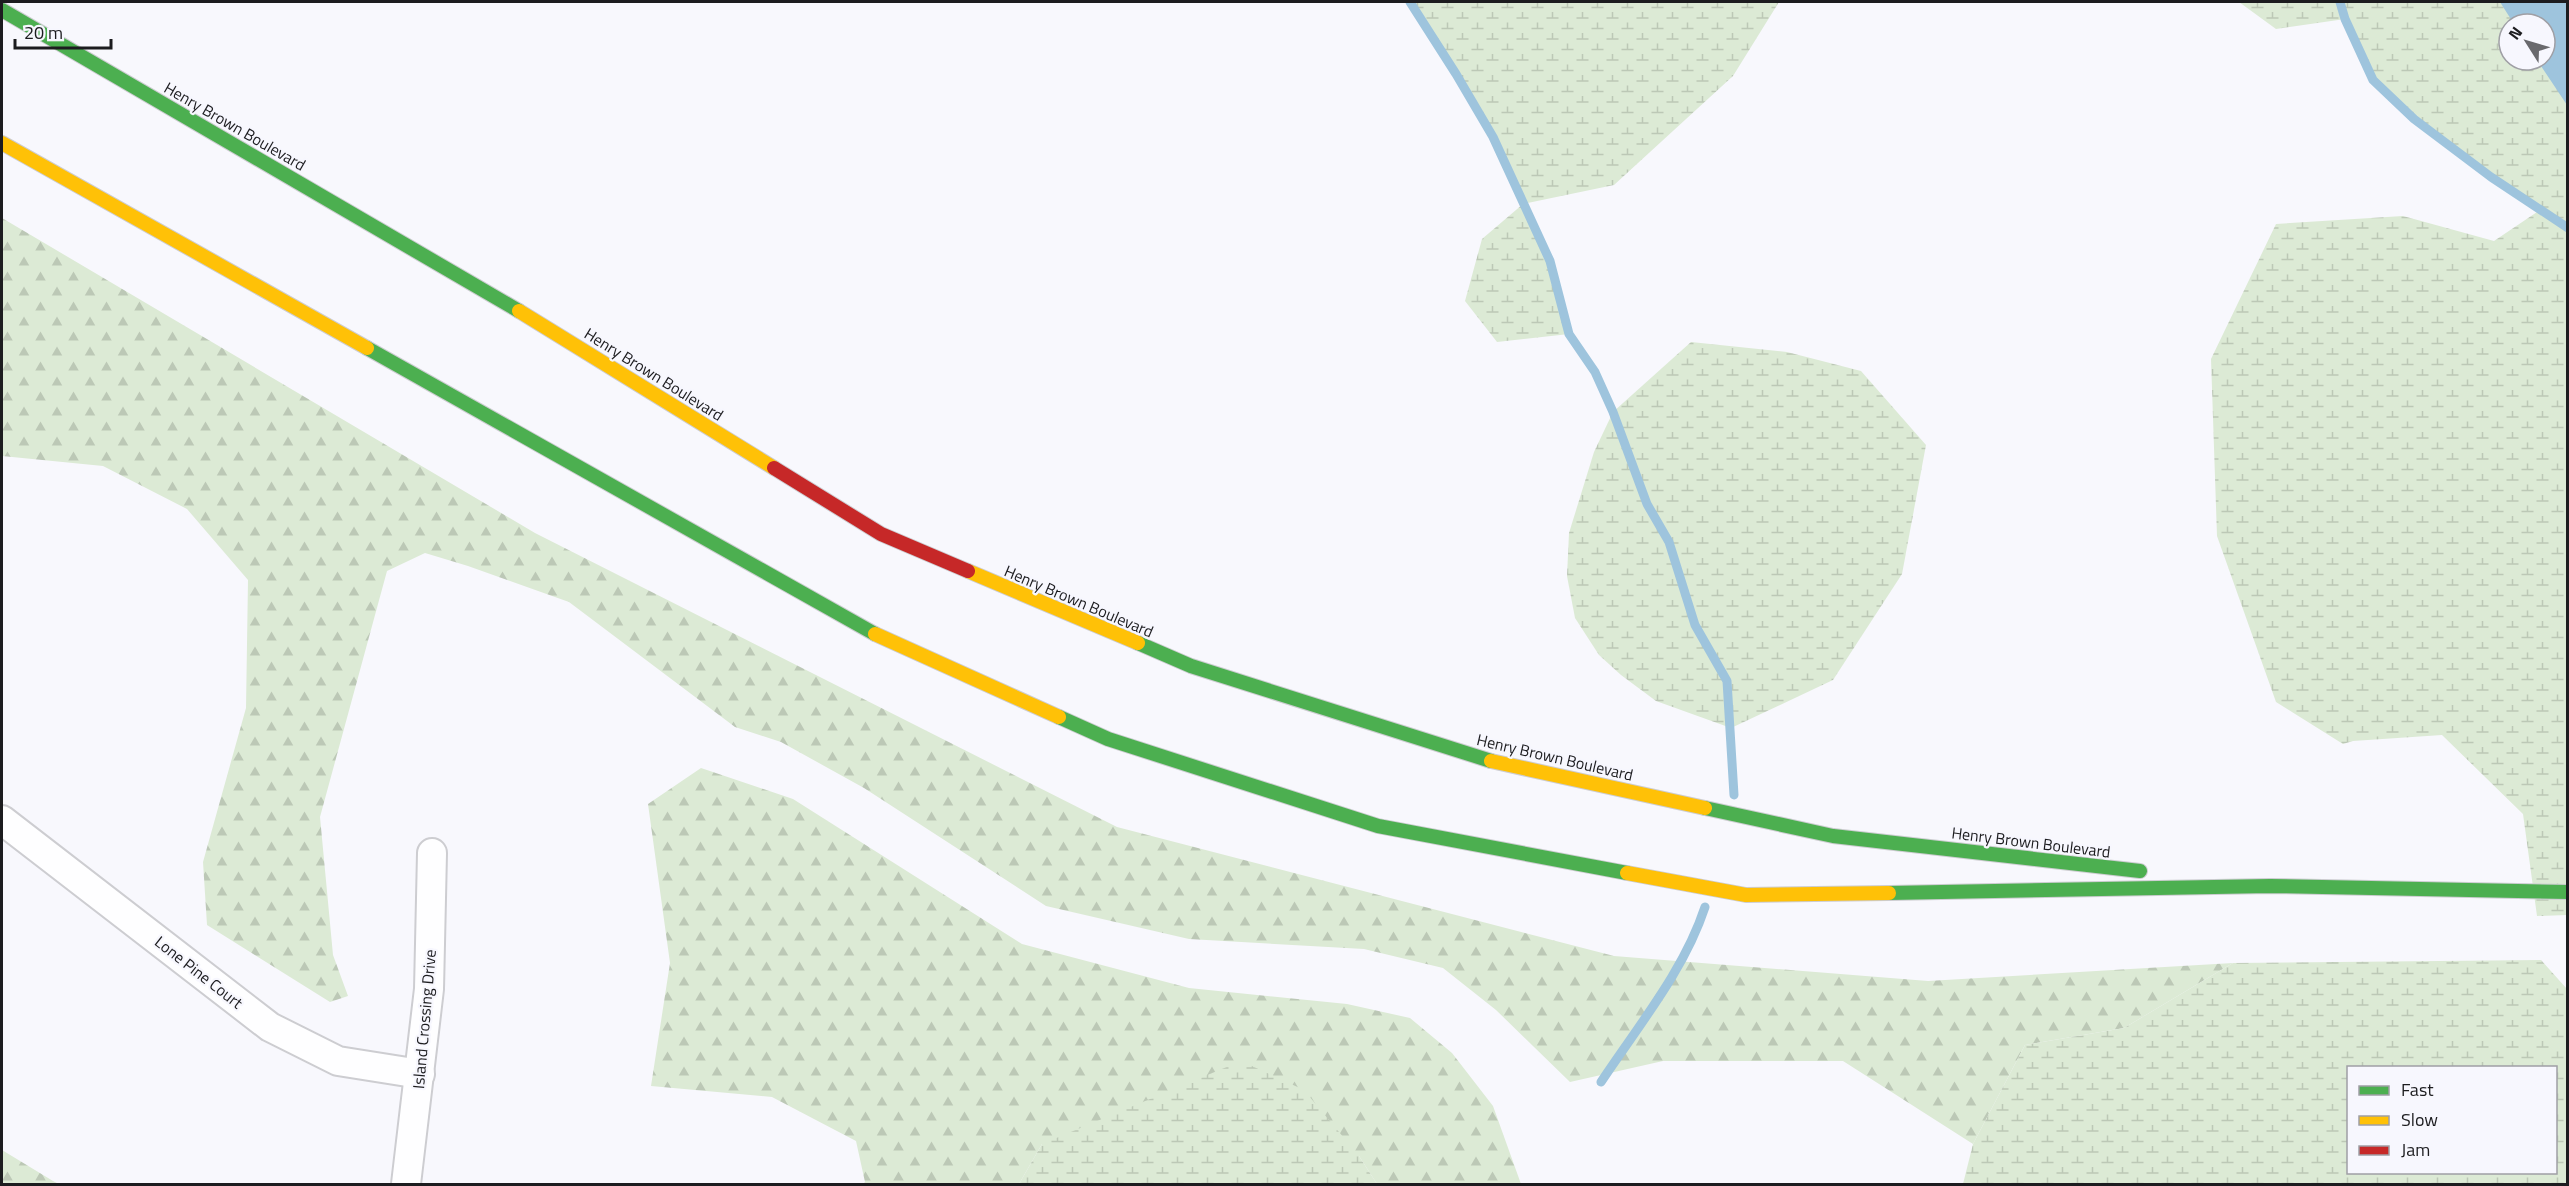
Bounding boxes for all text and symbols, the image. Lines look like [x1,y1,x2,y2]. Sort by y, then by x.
scale bar [15,12,111,50]
north arrow [2497,12,2557,72]
text: 20 m [24,19,63,46]
text: N [2502,21,2528,45]
street label: Henry Brown Boulevard [160,76,310,176]
street label: Henry Brown Boulevard [580,321,728,427]
street label: Henry Brown Boulevard [1001,559,1157,643]
street label: Henry Brown Boulevard [1474,727,1636,787]
street label: Henry Brown Boulevard [1950,820,2112,864]
street label: Lone Pine Court [150,930,248,1014]
street label: Island Crossing Drive [406,948,442,1090]
legend [2347,1066,2557,1174]
text: Fast [2401,1076,2434,1103]
text: Slow [2401,1106,2438,1133]
text: Jam [2401,1136,2430,1163]

